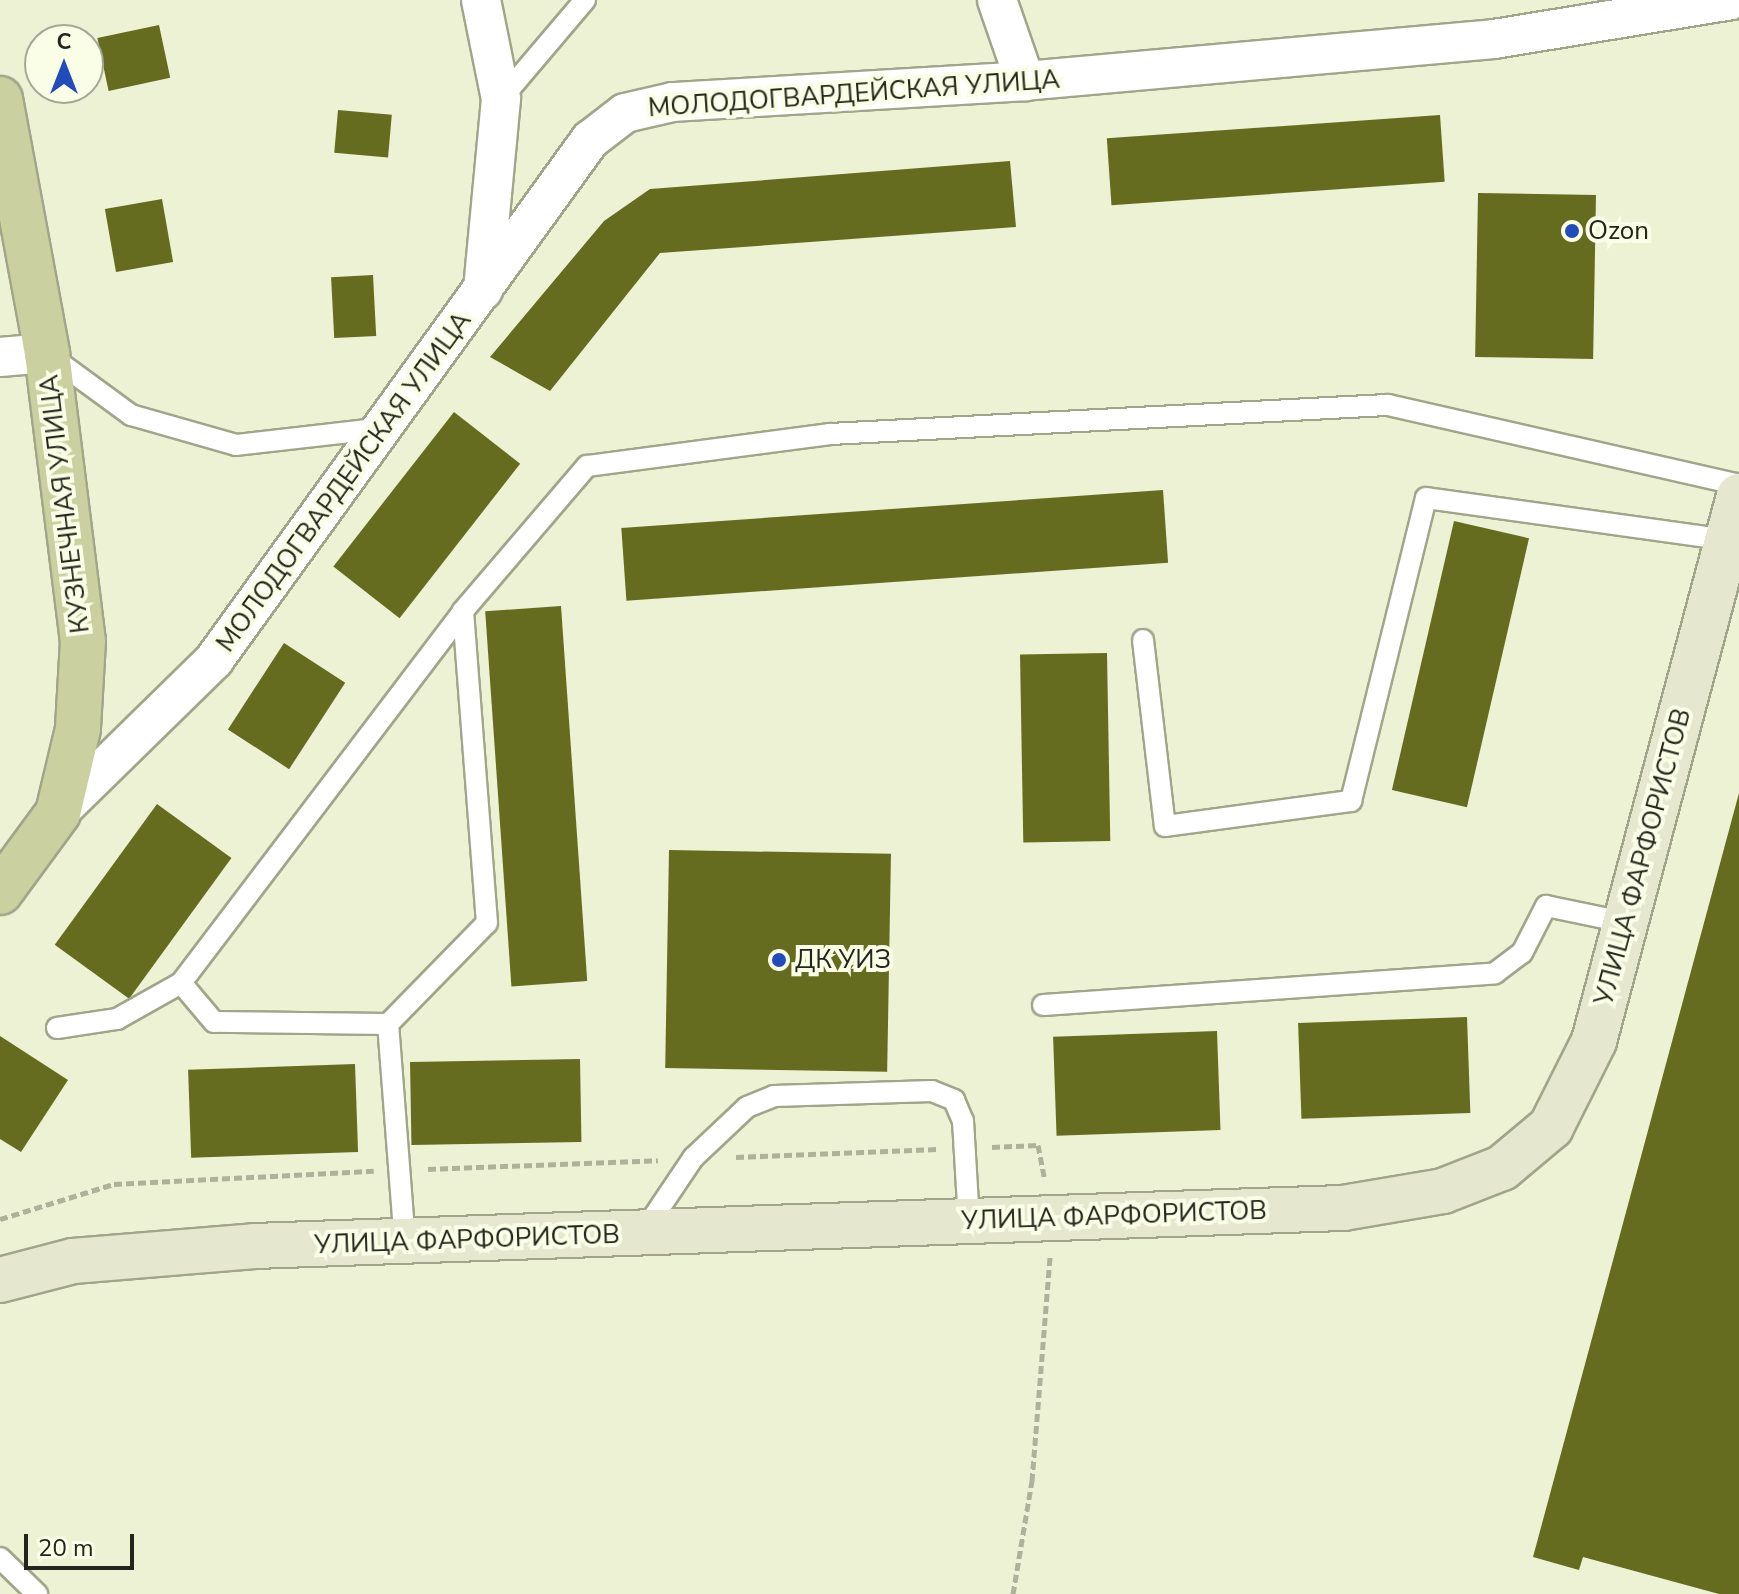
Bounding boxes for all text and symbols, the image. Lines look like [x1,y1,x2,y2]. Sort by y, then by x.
north arrow [24,24,104,104]
text: С [57,27,71,57]
street label: МОЛОДОГВАРДЕЙСКАЯ УЛИЦА [647,64,1061,124]
place label: Ozon [1588,215,1649,247]
marker: Ozon [1563,222,1581,240]
street label: МОЛОДОГВАРДЕЙСКАЯ УЛИЦА [210,306,478,658]
street label: КУЗНЕЧНАЯ УЛИЦА [34,373,96,635]
street label: УЛИЦА ФАРФОРИСТОВ [1588,705,1698,1009]
place label: ДК УИЗ [795,944,891,976]
marker: ДК УИЗ [770,951,788,969]
street label: УЛИЦА ФАРФОРИСТОВ [961,1195,1267,1237]
street label: УЛИЦА ФАРФОРИСТОВ [314,1219,620,1261]
scale bar [28,1518,138,1568]
text: 20 m [38,1532,94,1564]

